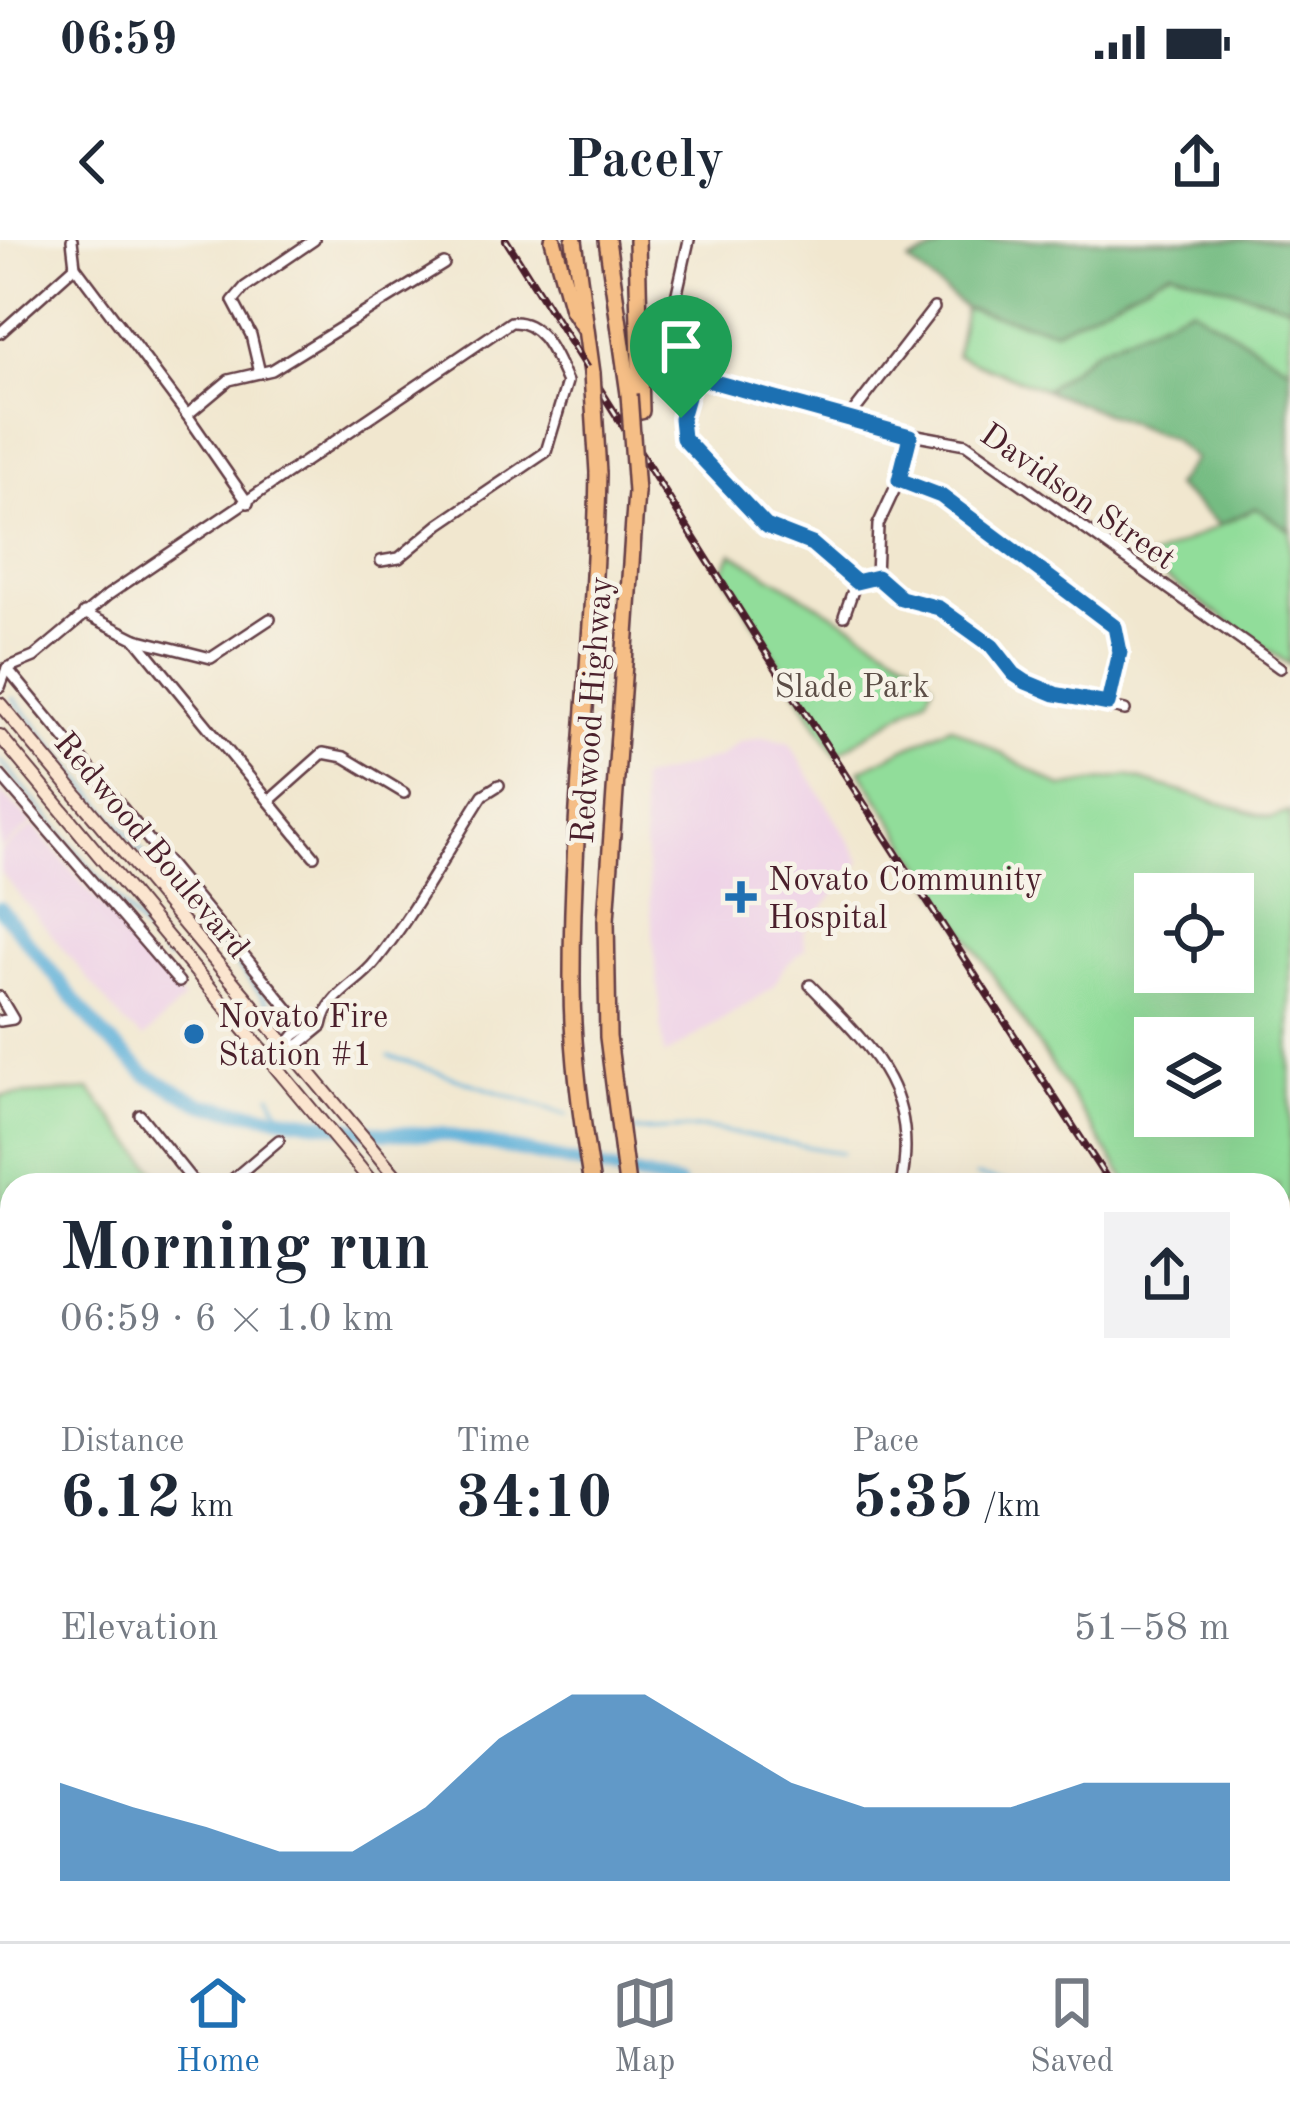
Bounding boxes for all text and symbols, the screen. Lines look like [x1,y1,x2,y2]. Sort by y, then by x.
text: 06:59 [60,19,177,64]
icon: back [60,129,126,195]
icon: share [1164,129,1230,195]
text: Pacely [566,135,724,189]
pin [630,295,732,418]
icon: arrive [648,313,714,379]
street label: Davidson Street [973,418,1181,577]
street label: Redwood Highway [568,576,619,845]
park label: Slade Park [774,672,930,705]
street label: Redwood Boulevard [47,727,254,965]
place label: Novato Community Hospital [768,865,1043,936]
map controls [1134,873,1254,1137]
button: locate [1134,873,1254,993]
marker: Novato Community Hospital [725,881,757,913]
place label: Novato Fire Station #1 [218,1002,388,1073]
button: layers [1134,1017,1254,1137]
marker: Novato Fire Station #1 [181,1021,207,1047]
button: share [1104,1212,1230,1338]
text: Morning run [60,1218,430,1284]
text: 06:59 · 6 × 1.0 km [60,1300,394,1339]
text: Distance [60,1426,184,1459]
text: Time [456,1426,530,1459]
text: Pace [852,1426,919,1459]
text: 6.12 [60,1470,181,1530]
text: 34:10 [456,1470,612,1530]
text: 5:35 [852,1470,973,1530]
text: km [181,1491,234,1524]
text: /km [973,1491,1041,1524]
text: Elevation [60,1609,219,1648]
text: 51–58 m [1073,1609,1230,1648]
tab: Home [176,1970,260,2083]
tab: Map [612,1970,678,2083]
tab: Saved [1030,1970,1114,2083]

